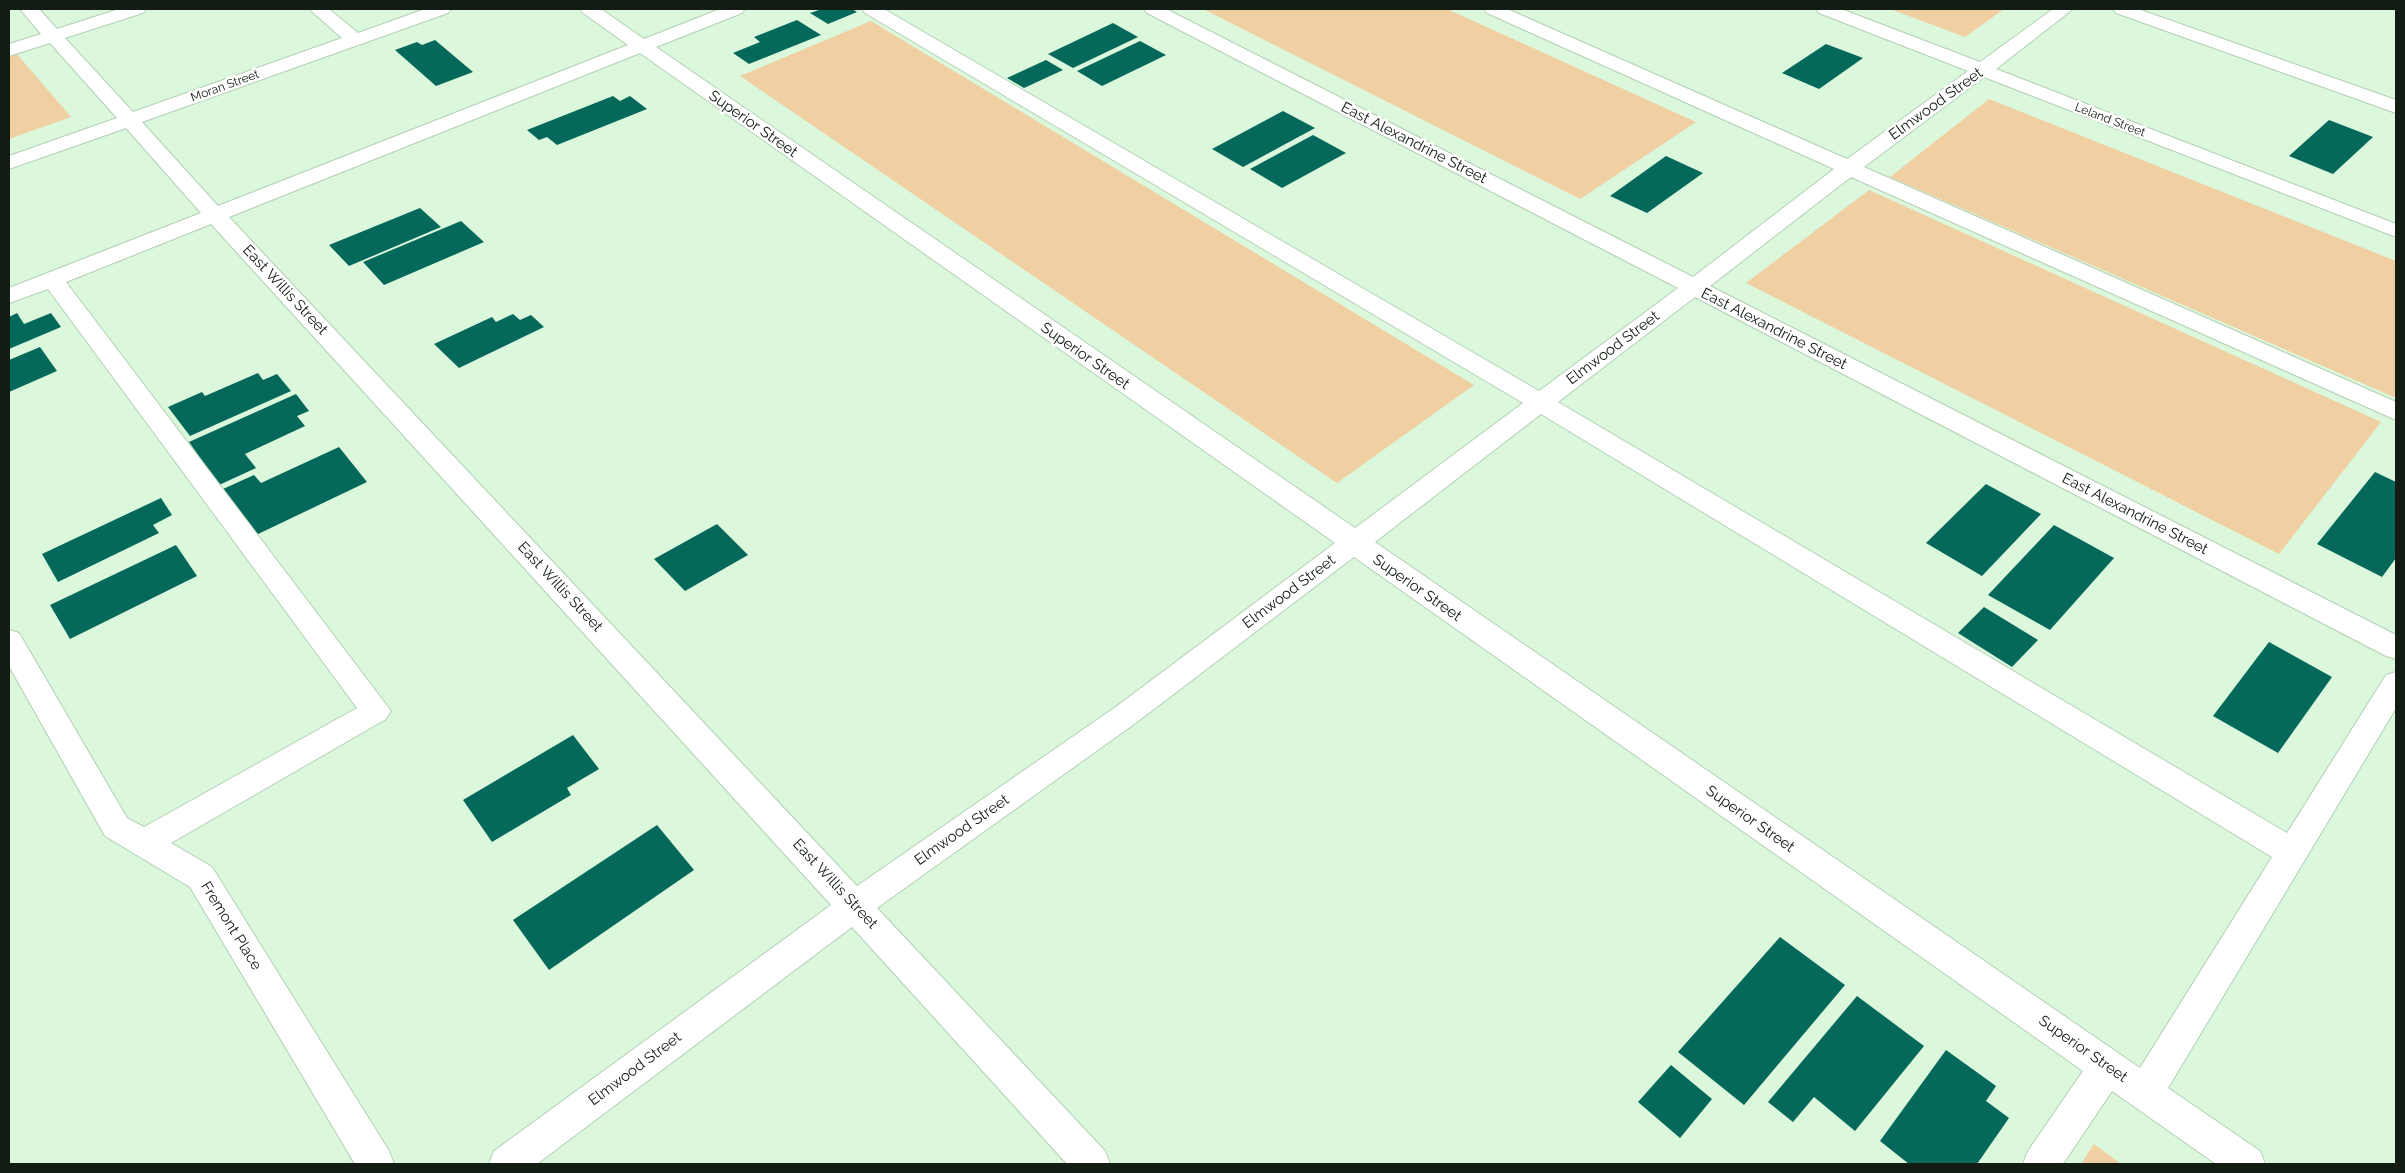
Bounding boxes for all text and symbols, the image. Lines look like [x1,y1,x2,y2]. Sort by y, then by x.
street label: Elmwood Street [1886,64,1986,144]
street label: Moran Street [189,67,261,105]
street label: Superior Street [705,87,801,161]
street label: East Alexandrine Street [1338,98,1490,188]
street label: Leland Street [2073,100,2147,140]
street label: East Willis Street [239,241,331,339]
street label: East Alexandrine Street [1698,284,1850,374]
street label: Elmwood Street [1563,307,1663,389]
street label: Superior Street [1037,319,1133,393]
street label: East Alexandrine Street [2059,469,2211,559]
street label: East Willis Street [514,538,606,636]
street label: Elmwood Street [1239,551,1339,633]
street label: Superior Street [1369,551,1465,625]
street label: Superior Street [1702,782,1798,856]
street label: Elmwood Street [911,791,1013,869]
street label: East Willis Street [789,835,881,933]
street label: Fremont Place [197,878,265,974]
street label: Superior Street [2035,1012,2131,1086]
street label: Elmwood Street [585,1028,685,1110]

